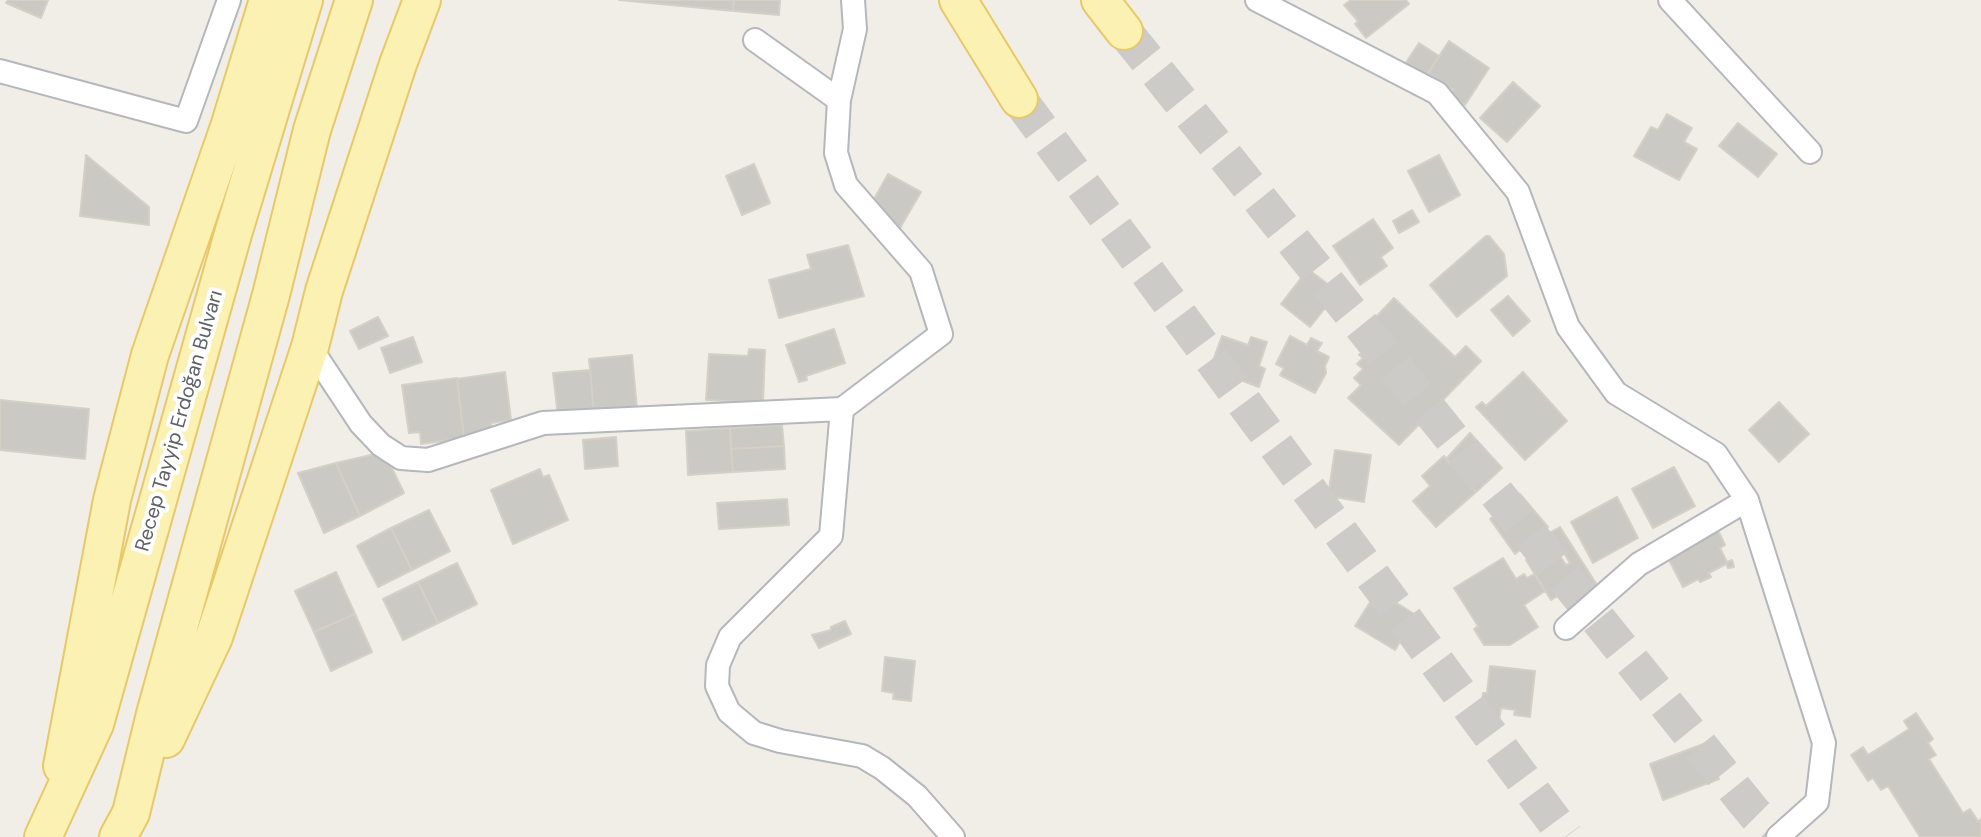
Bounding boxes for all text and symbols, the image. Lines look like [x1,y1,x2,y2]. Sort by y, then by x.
street label: Recep Tayyip Erdoğan Bulvarı [131,288,229,554]

